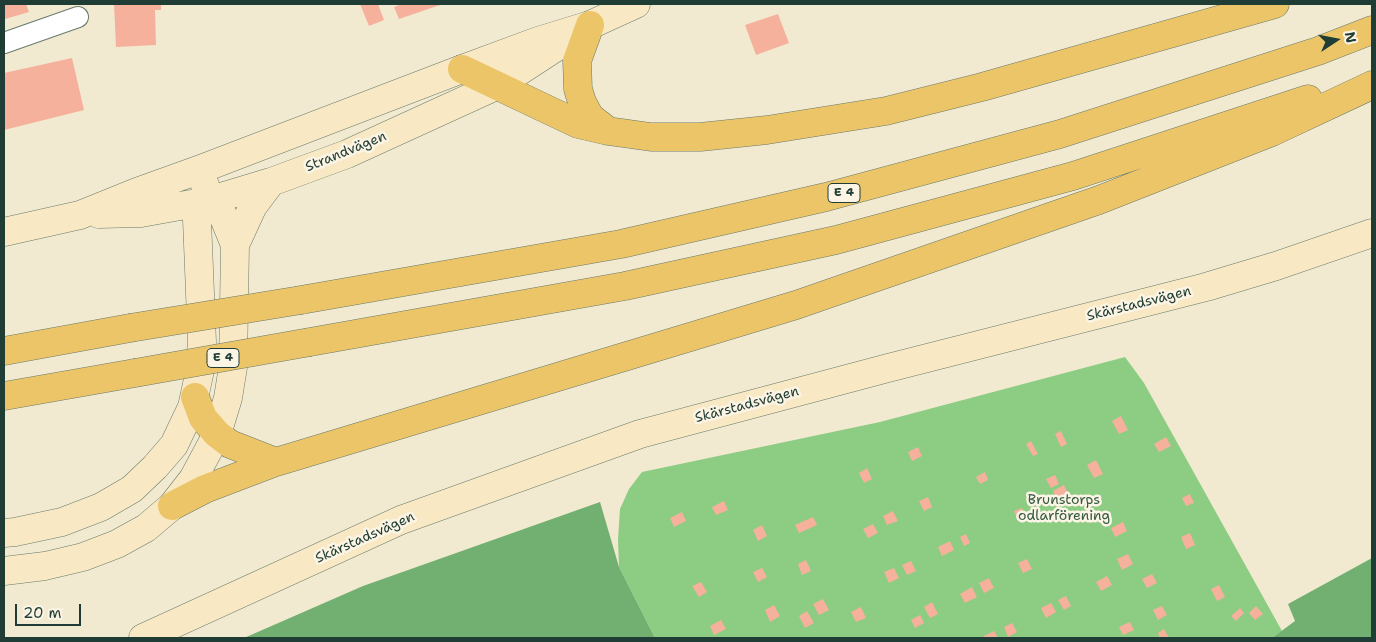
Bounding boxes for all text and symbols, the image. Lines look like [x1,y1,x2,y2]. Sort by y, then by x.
north arrow [1311,15,1361,65]
text: N [1341,30,1361,44]
street label: Strandvägen [303,128,389,176]
road number: E 4 [828,184,860,202]
street label: Skärstadsvägen [1085,283,1193,325]
road number: E 4 [207,348,239,368]
street label: Skärstadsvägen [693,383,801,427]
park label: Brunstorps odlarförening [1018,492,1110,524]
street label: Skärstadsvägen [313,509,417,567]
scale bar [18,594,84,626]
text: 20 m [23,603,62,623]

